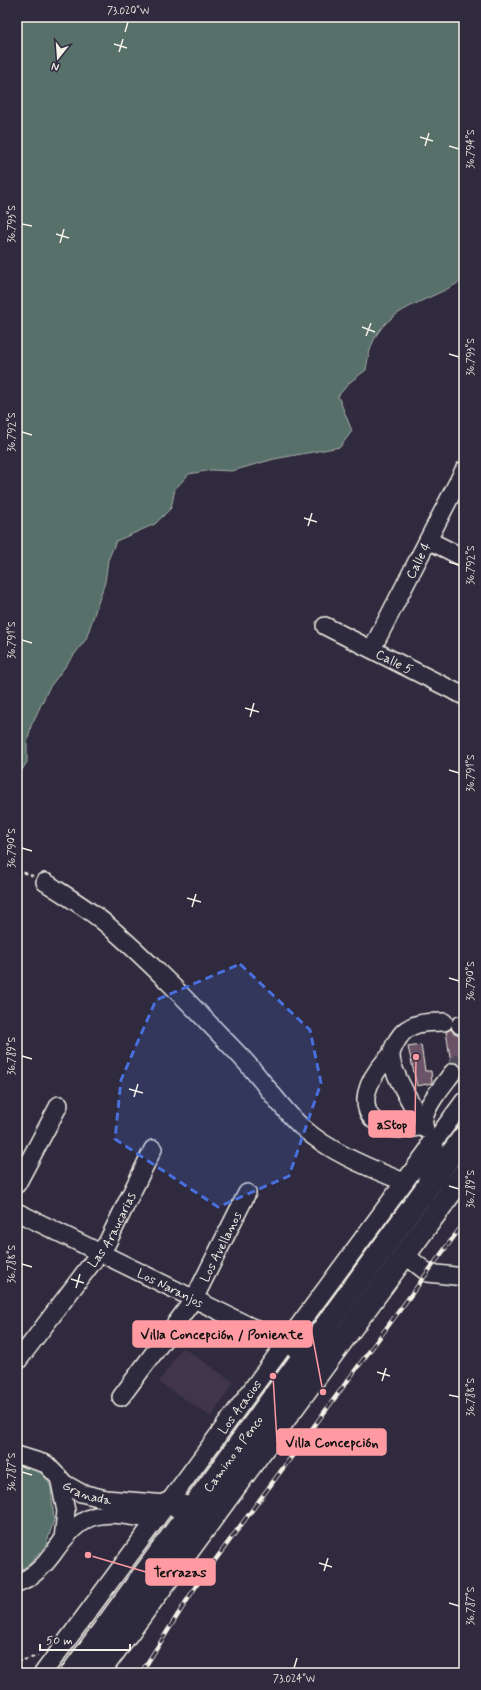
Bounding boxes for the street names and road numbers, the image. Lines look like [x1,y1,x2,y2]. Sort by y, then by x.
street label: Calle 4 [403,539,436,582]
street label: Calle 5 [373,646,416,679]
street label: Las Araucarias [84,1190,141,1272]
street label: Los Avellanos [197,1209,246,1285]
street label: Los Naranjos [134,1265,206,1312]
street label: Los Acacios [215,1377,266,1438]
street label: Camino a Penco [200,1413,268,1496]
street label: Granada [59,1477,112,1509]

